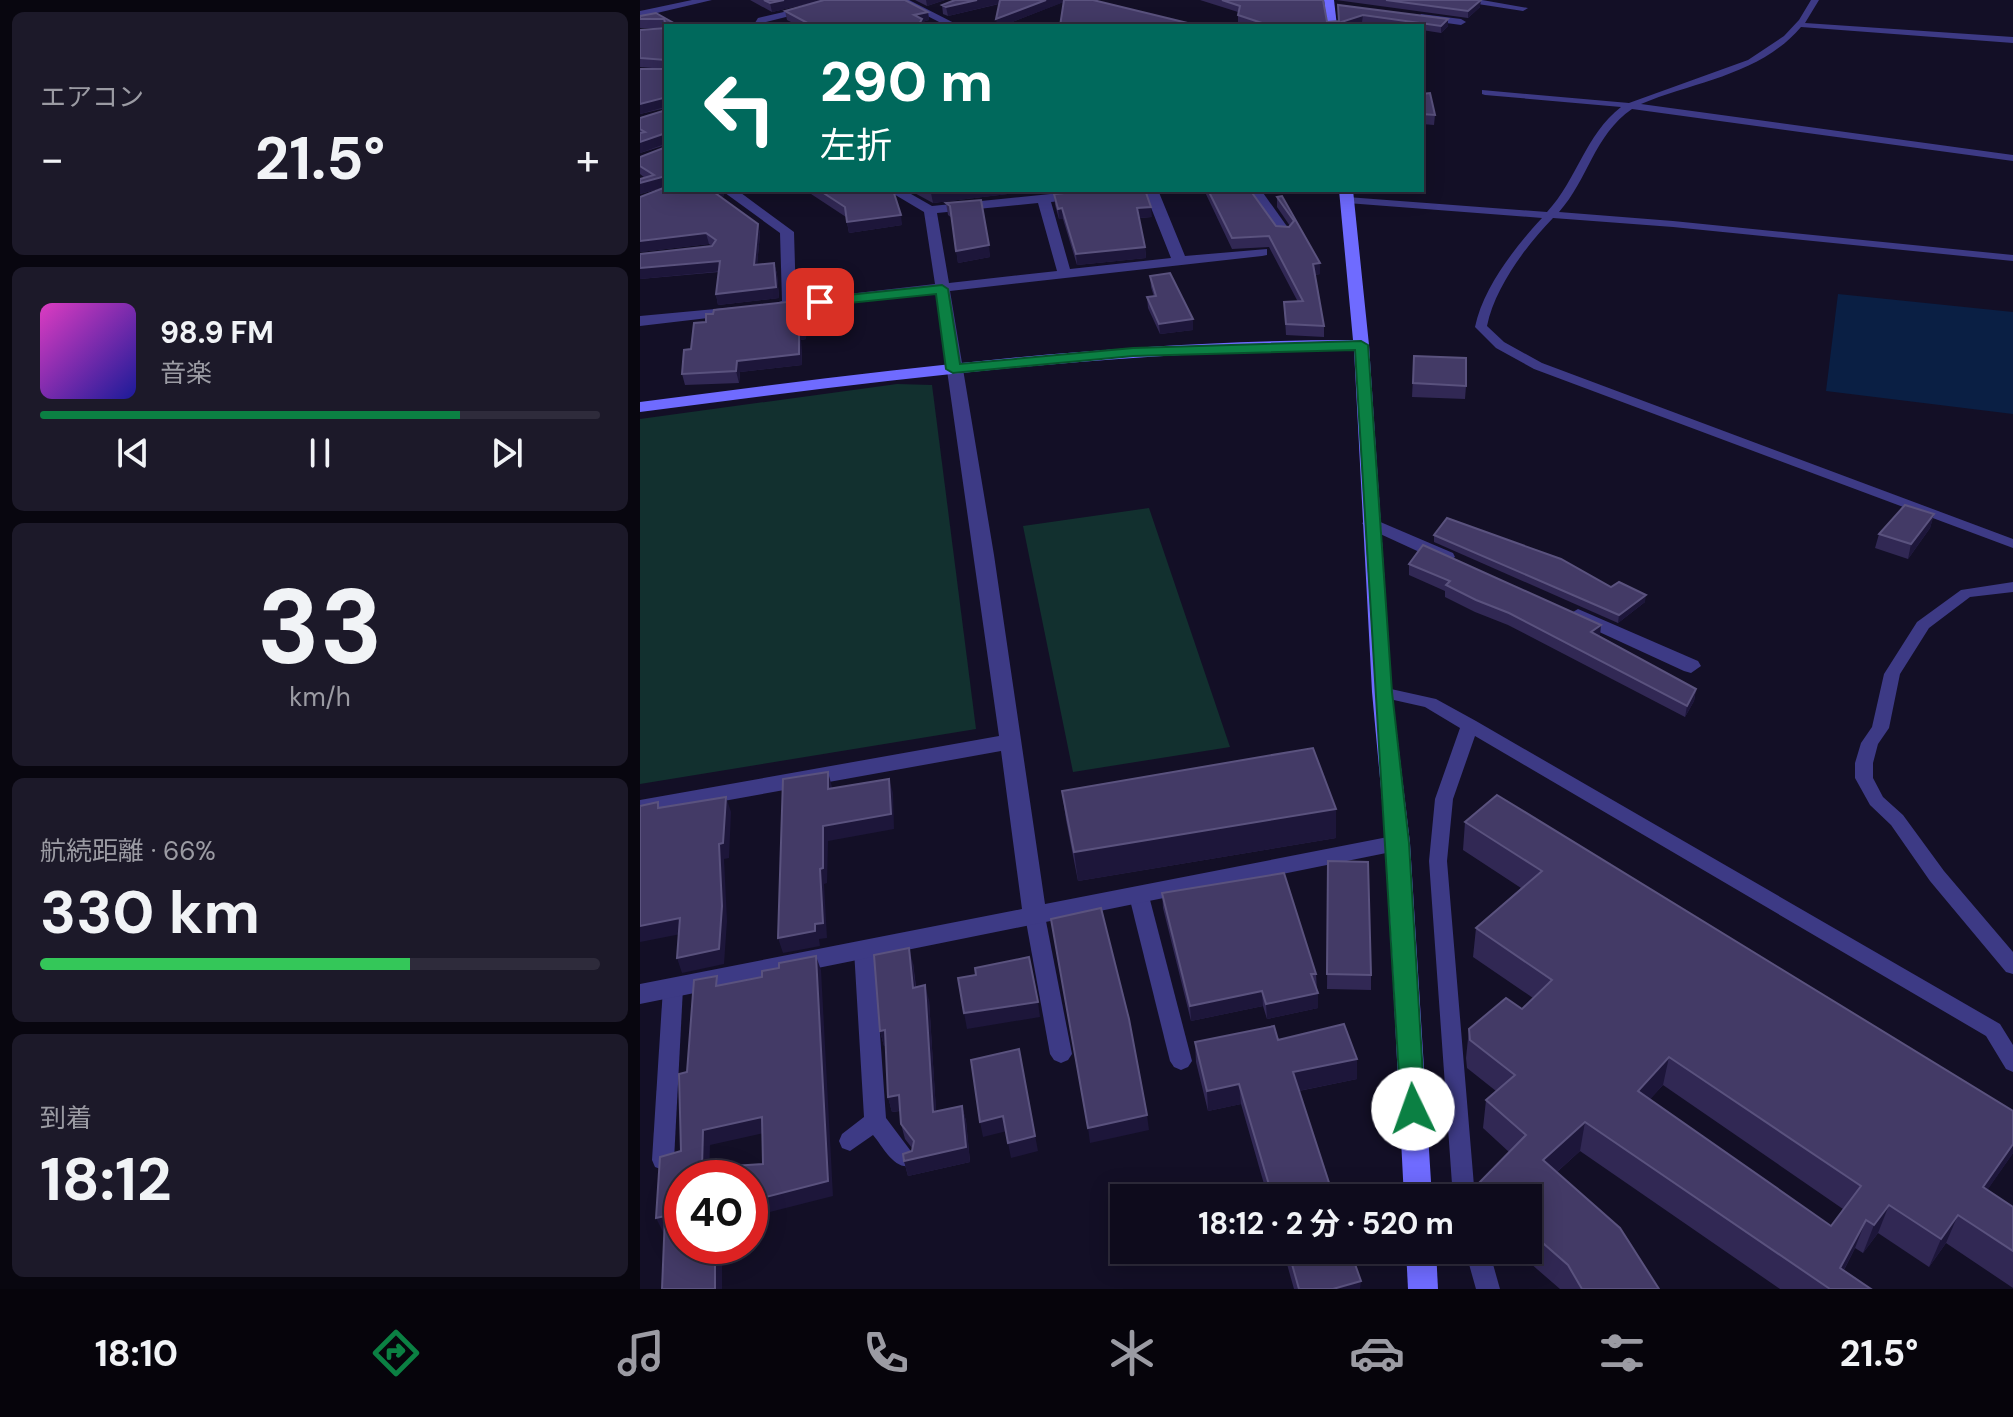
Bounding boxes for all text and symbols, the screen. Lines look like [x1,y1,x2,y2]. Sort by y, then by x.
text: 290 m [820,45,993,118]
icon: left [688,56,792,160]
text: エアコン [40,80,144,114]
text: 21.5° [255,119,385,198]
text: 左折 [820,122,892,169]
text: − [40,130,64,188]
text: + [576,130,600,188]
pin [786,268,854,336]
icon: arrive [798,280,842,324]
text: 98.9 FM [160,313,274,352]
text: 音楽 [160,356,212,390]
icon: previous [111,431,155,475]
icon: pause [298,431,342,475]
icon: next [485,431,529,475]
text: 33 [257,560,383,695]
text: km/h [289,680,351,714]
text: 航続距離 · 66% [40,834,216,868]
text: 330 km [40,873,260,952]
position arrow [1371,1067,1455,1151]
text: 到着 [40,1101,92,1135]
text: 18:12 [40,1140,172,1219]
speed limit sign: 40 [664,1160,768,1264]
text: 18:12 · 2 分 · 520 m [1198,1204,1454,1243]
icon: directions [368,1325,424,1381]
icon: music [613,1325,669,1381]
icon: phone [858,1325,914,1381]
icon: climate [1104,1325,1160,1381]
icon: car [1349,1325,1405,1381]
icon: filters [1594,1325,1650,1381]
text: 18:10 [95,1330,178,1377]
text: 21.5° [1840,1330,1918,1377]

